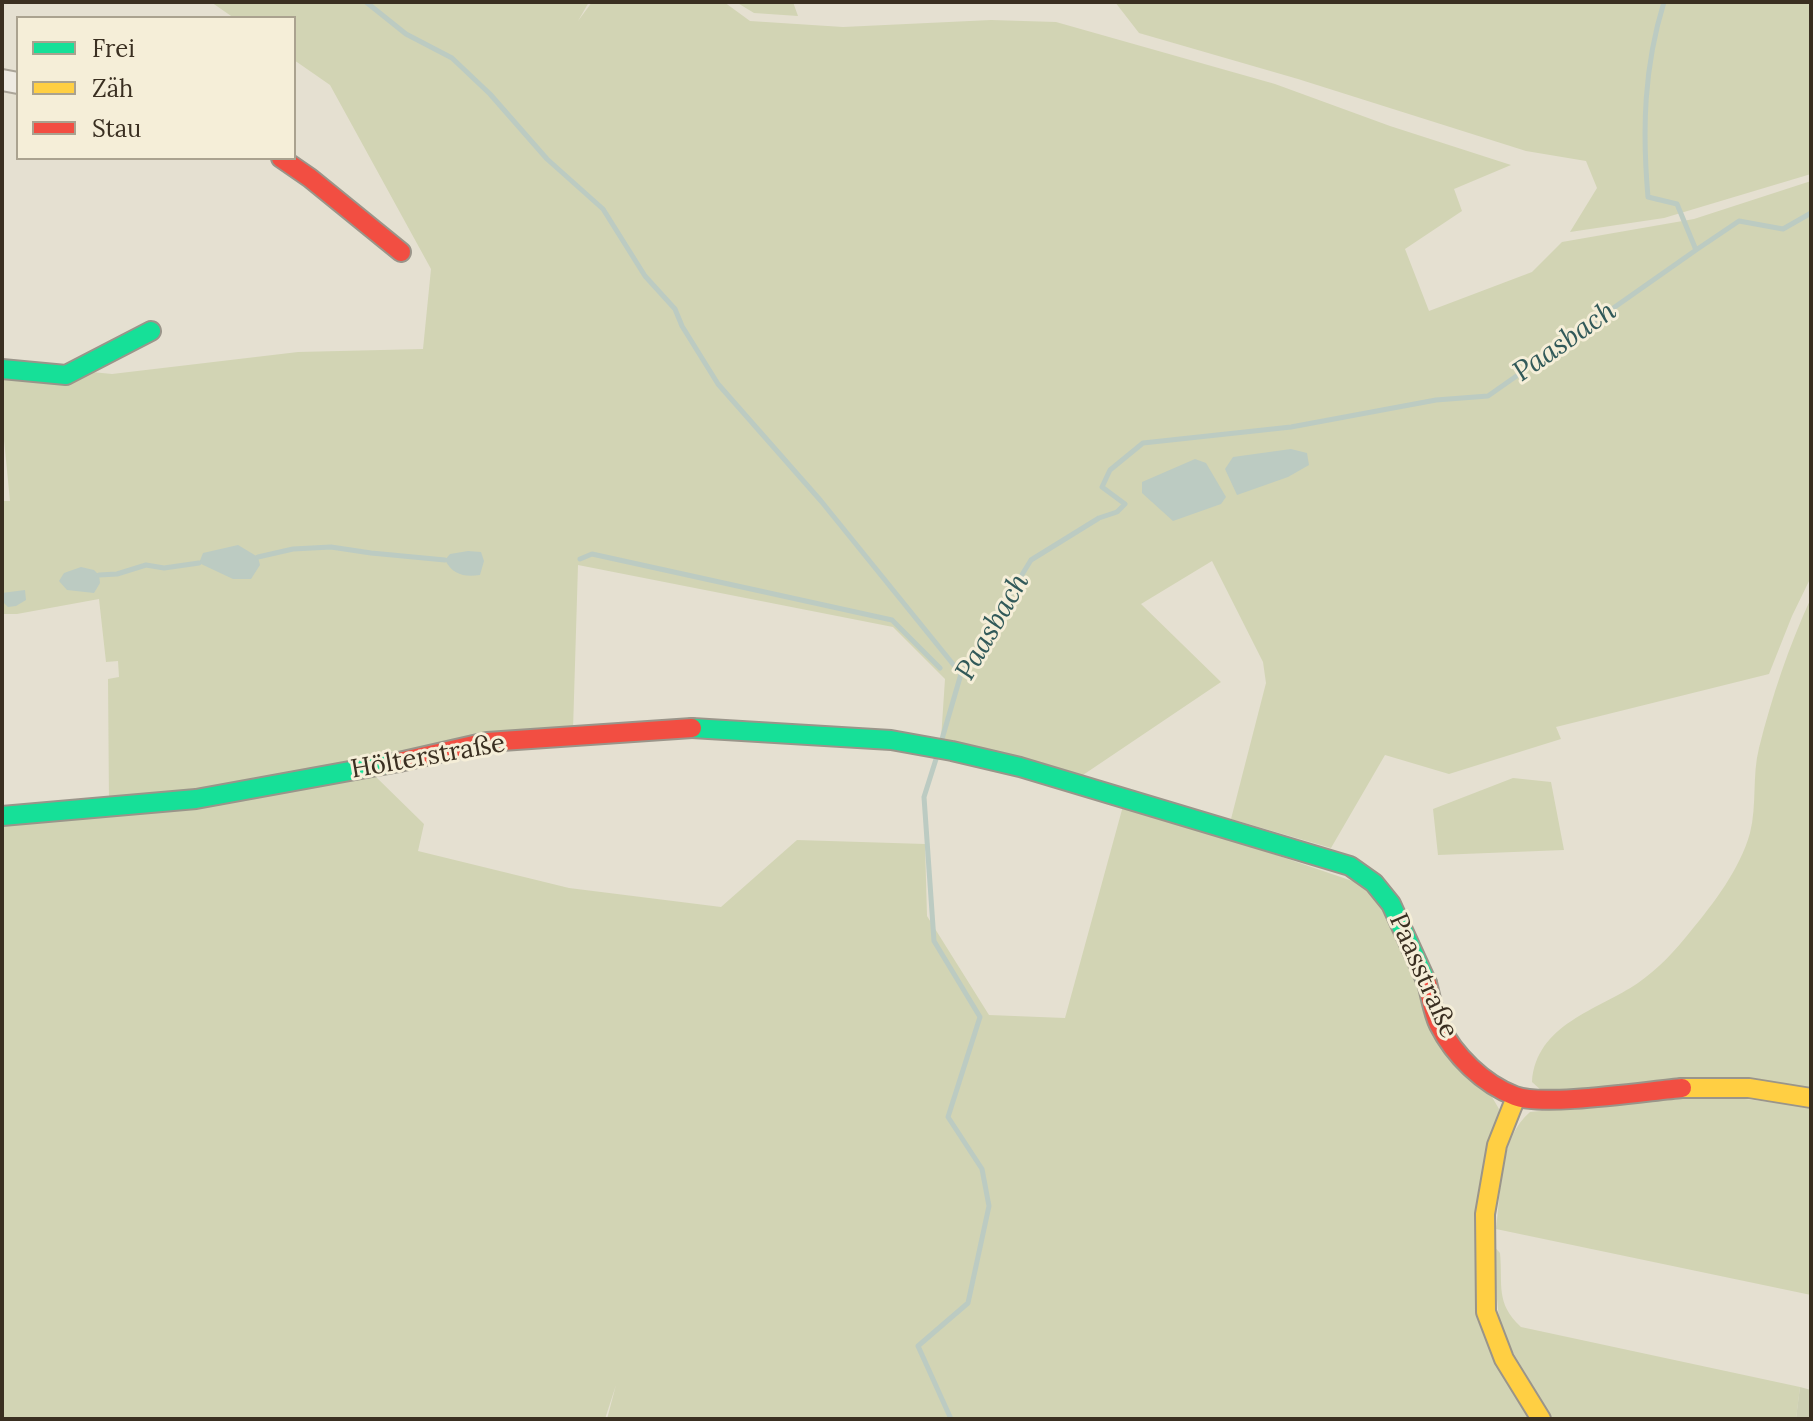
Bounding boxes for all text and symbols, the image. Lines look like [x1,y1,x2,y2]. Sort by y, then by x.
legend [16,16,296,160]
text: Frei [92,33,135,64]
text: Zäh [92,73,133,104]
text: Stau [92,113,141,144]
water label: Paasbach [1507,294,1623,390]
water label: Paasbach [949,568,1037,686]
street label: Hölterstraße [349,728,507,786]
street label: Paasstraße [1382,909,1464,1043]

